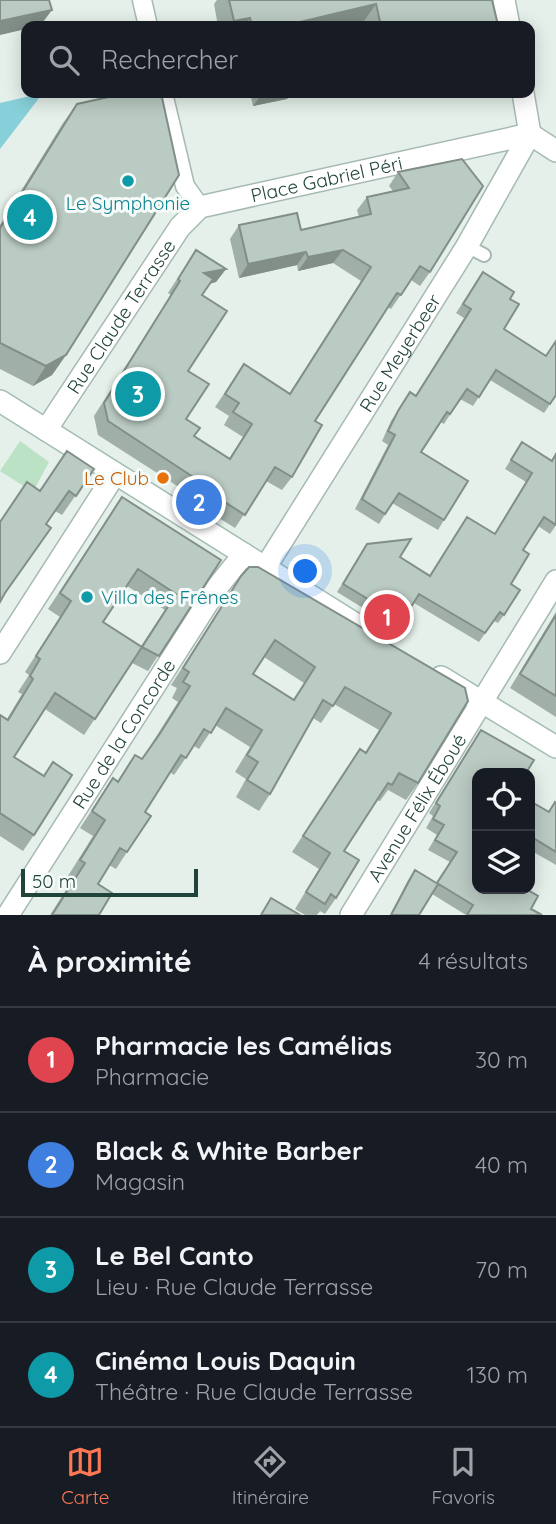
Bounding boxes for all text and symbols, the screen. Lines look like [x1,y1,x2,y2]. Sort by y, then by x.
search box [21,21,535,98]
icon: search [45,41,83,79]
text: Rechercher [101,43,238,76]
street label: Place Gabriel Péri [248,151,404,207]
marker: Le Symphonie [120,173,136,189]
pin: 4 [7,191,53,243]
place label: Le Symphonie [66,191,190,215]
street label: Rue Claude Terrasse [61,235,181,398]
street label: Rue Meyerbeer [354,289,446,416]
pin: 3 [115,368,161,420]
place label: Le Club [84,466,149,490]
marker: Le Club [155,470,171,486]
pin: 2 [176,476,222,528]
your location [288,554,322,588]
place label: Villa des Frênes [101,585,238,609]
marker: Villa des Frênes [79,589,95,605]
pin: 1 [364,591,410,643]
street label: Rue de la Concorde [67,654,181,813]
street label: Avenue Félix Éboué [362,729,472,886]
map controls [472,768,535,894]
button: locate [472,768,535,831]
button: layers [472,831,535,894]
scale bar [21,866,198,898]
text: 50 m [32,869,76,893]
text: À proximité [28,942,192,980]
text: 4 résultats [418,946,528,975]
text: Pharmacie les Camélias [95,1029,392,1062]
text: 1 [47,1045,55,1074]
text: 30 m [475,1045,528,1074]
text: Pharmacie [95,1062,209,1091]
text: Black & White Barber [95,1134,363,1167]
text: 2 [44,1150,58,1179]
text: 40 m [475,1150,528,1179]
text: Magasin [95,1167,185,1196]
text: Le Bel Canto [95,1239,254,1272]
text: 3 [45,1255,57,1284]
text: 70 m [475,1255,528,1284]
text: Lieu · Rue Claude Terrasse [95,1272,373,1301]
text: Cinéma Louis Daquin [95,1344,356,1377]
text: 4 [44,1360,58,1389]
text: 130 m [466,1360,528,1389]
text: Théâtre · Rue Claude Terrasse [95,1377,413,1406]
tab: Carte [61,1443,109,1509]
tab: Itinéraire [232,1443,309,1509]
tab: Favoris [431,1443,495,1509]

